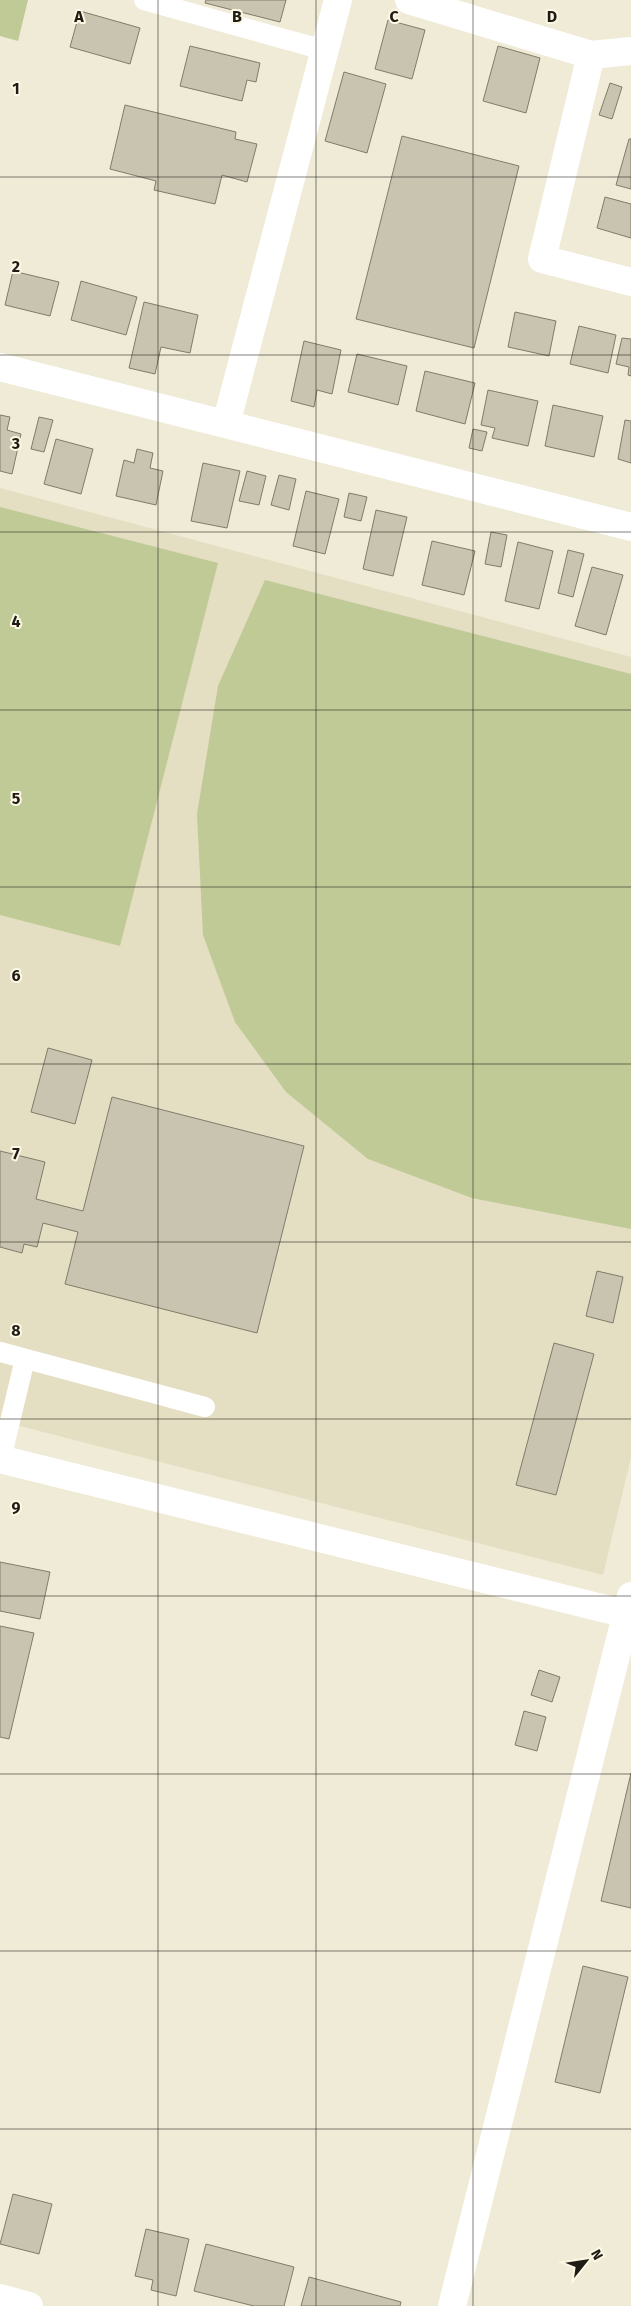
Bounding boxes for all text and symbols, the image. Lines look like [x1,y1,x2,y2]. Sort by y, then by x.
text: A [73,7,84,26]
text: B [232,7,242,26]
text: C [389,7,399,26]
text: D [547,7,557,26]
text: 1 [12,79,20,98]
text: 2 [12,257,20,276]
text: 3 [11,434,20,453]
text: 4 [11,612,21,631]
text: 5 [12,789,21,808]
text: 6 [11,966,21,985]
text: 7 [12,1144,20,1163]
text: 8 [11,1321,21,1340]
text: 9 [12,1498,21,1517]
north arrow [561,2236,611,2286]
text: N [587,2246,607,2263]

